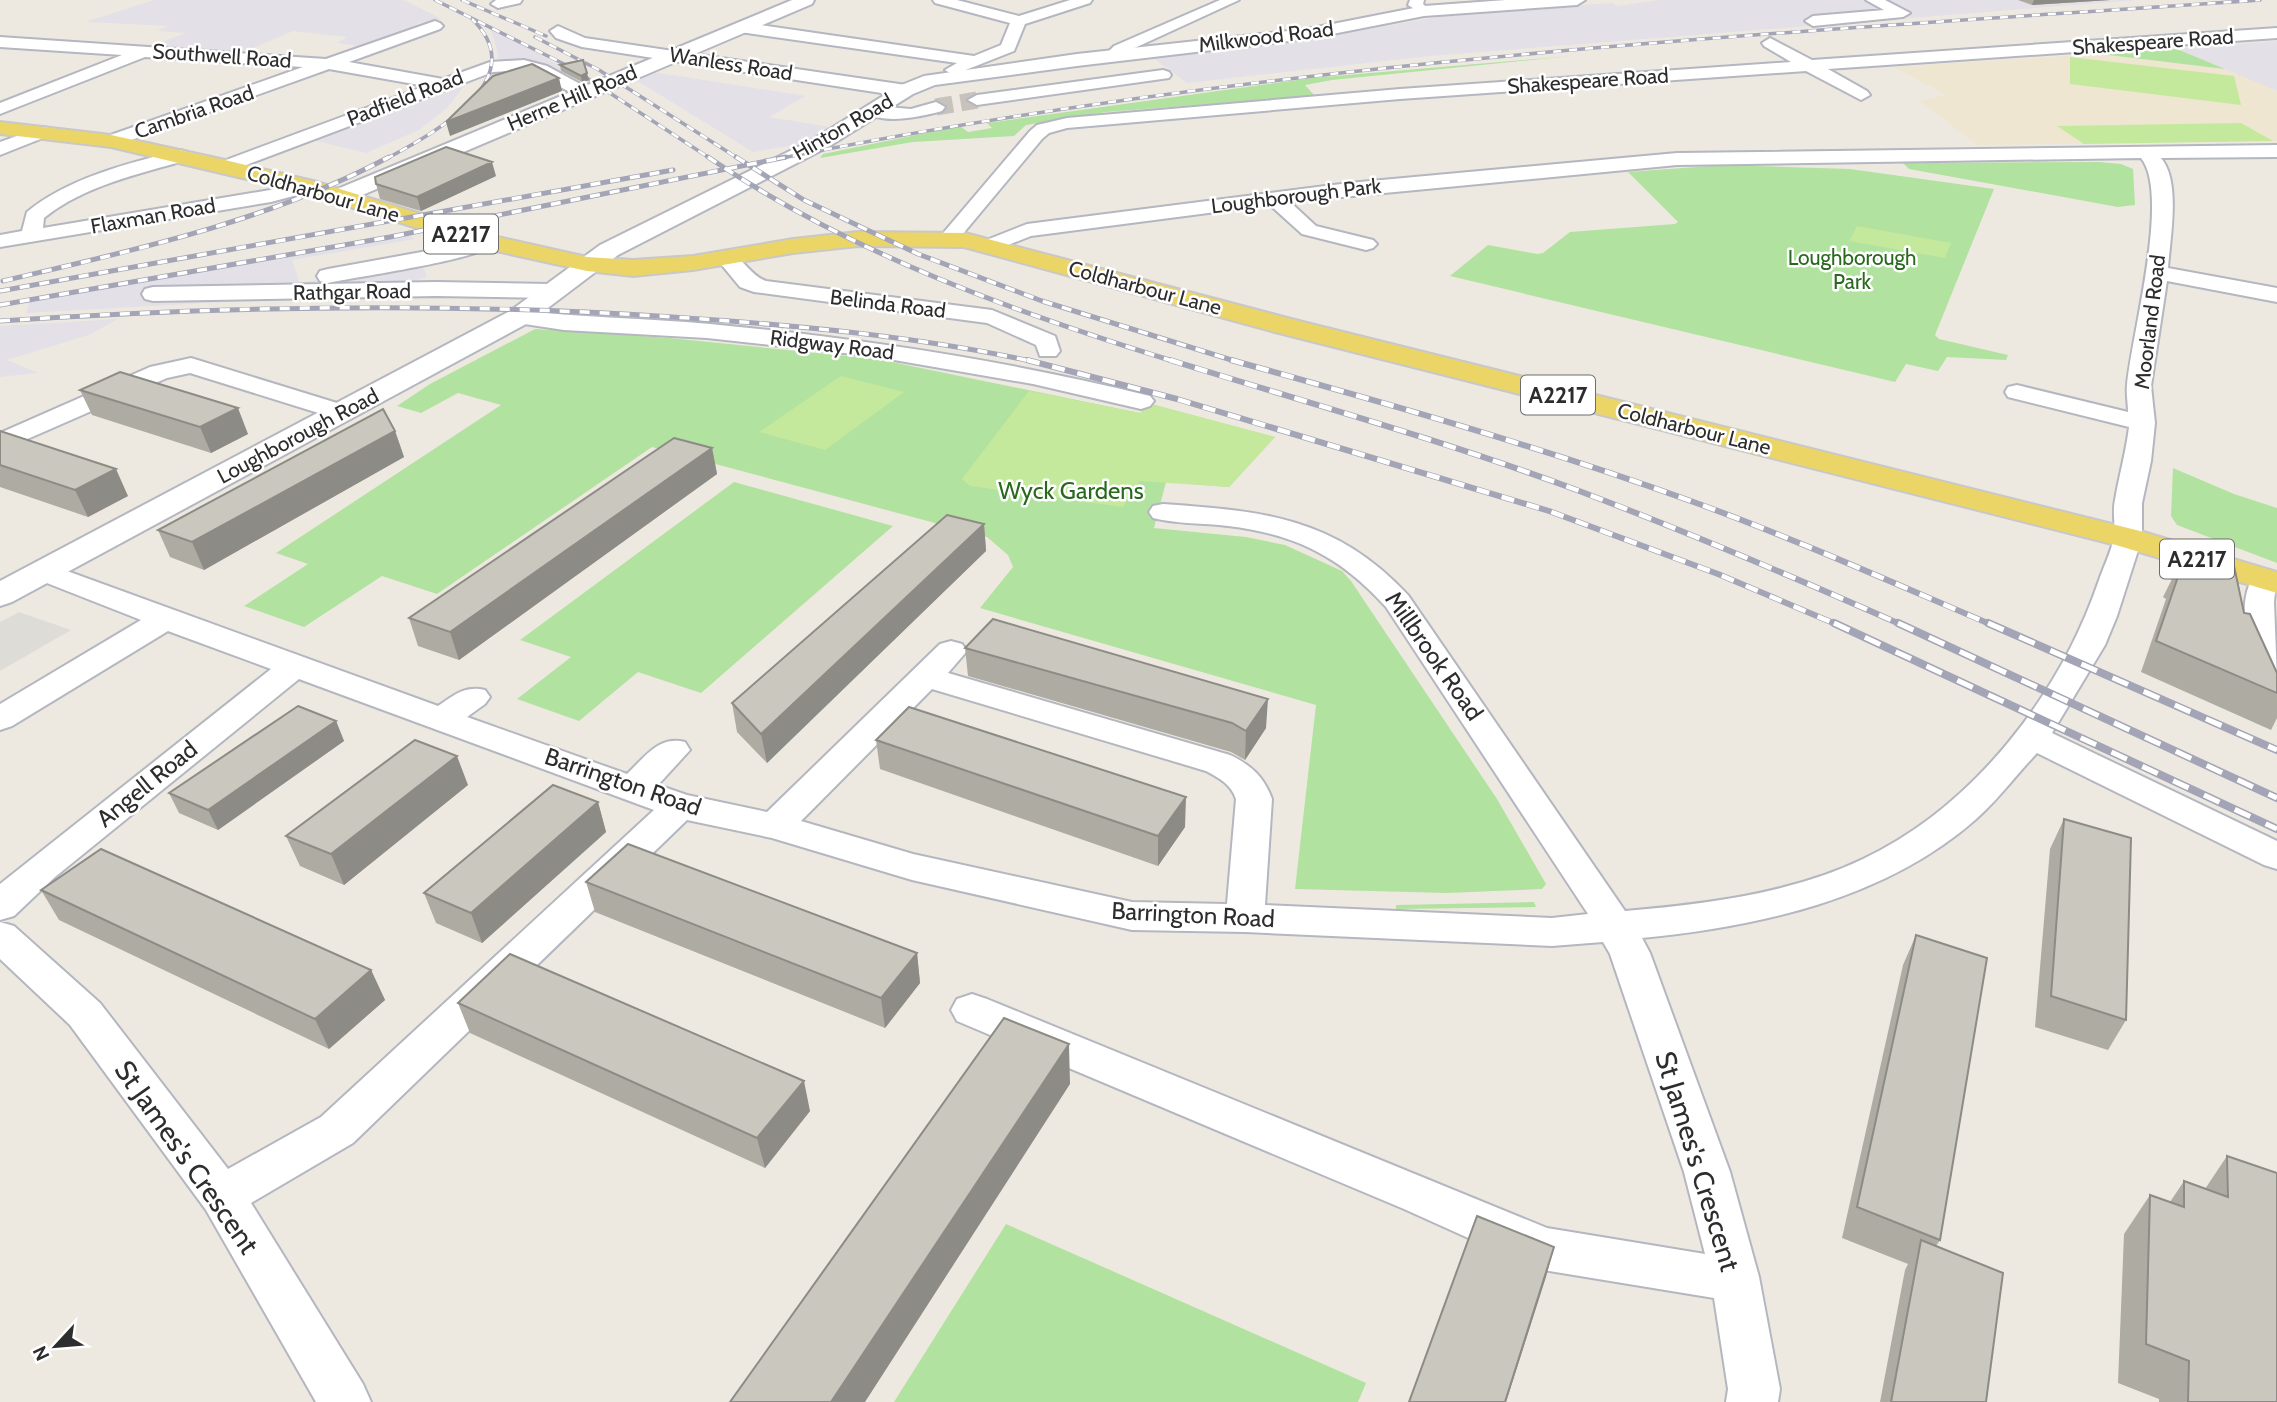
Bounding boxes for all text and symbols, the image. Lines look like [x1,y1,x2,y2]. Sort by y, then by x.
street label: Milkwood Road [1197,16,1335,57]
street label: Shakespeare Road [2071,23,2235,60]
street label: Southwell Road [152,38,292,73]
street label: Wanless Road [668,41,794,86]
street label: Herne Hill Road [503,59,640,136]
street label: Shakespeare Road [1506,62,1670,99]
street label: Padfield Road [343,64,466,131]
street label: Cambria Road [131,79,257,144]
street label: Hinton Road [788,88,897,165]
street label: Coldharbour Lane [244,160,402,227]
street label: Loughborough Park [1209,173,1383,218]
street label: Flaxman Road [88,192,217,239]
road number: A2217 [424,215,498,254]
park label: Loughborough Park [1788,245,1916,294]
street label: Moorland Road [2129,253,2170,391]
street label: Coldharbour Lane [1066,255,1225,320]
street label: Rathgar Road [293,278,411,305]
street label: Belinda Road [829,284,947,323]
street label: Ridgway Road [769,324,896,365]
road number: A2217 [1521,376,1595,414]
street label: Loughborough Road [213,383,383,489]
street label: Coldharbour Lane [1615,397,1774,460]
park label: Wyck Gardens [998,476,1144,505]
road number: A2217 [2160,540,2234,579]
street label: Millbrook Road [1379,586,1490,726]
street label: Angell Road [90,734,203,833]
street label: Barrington Road [541,741,705,822]
street label: Barrington Road [1111,896,1275,933]
street label: St James's Crescent [1648,1047,1748,1275]
street label: St James's Crescent [108,1054,266,1260]
north arrow [21,1311,91,1381]
text: N [28,1342,54,1364]

